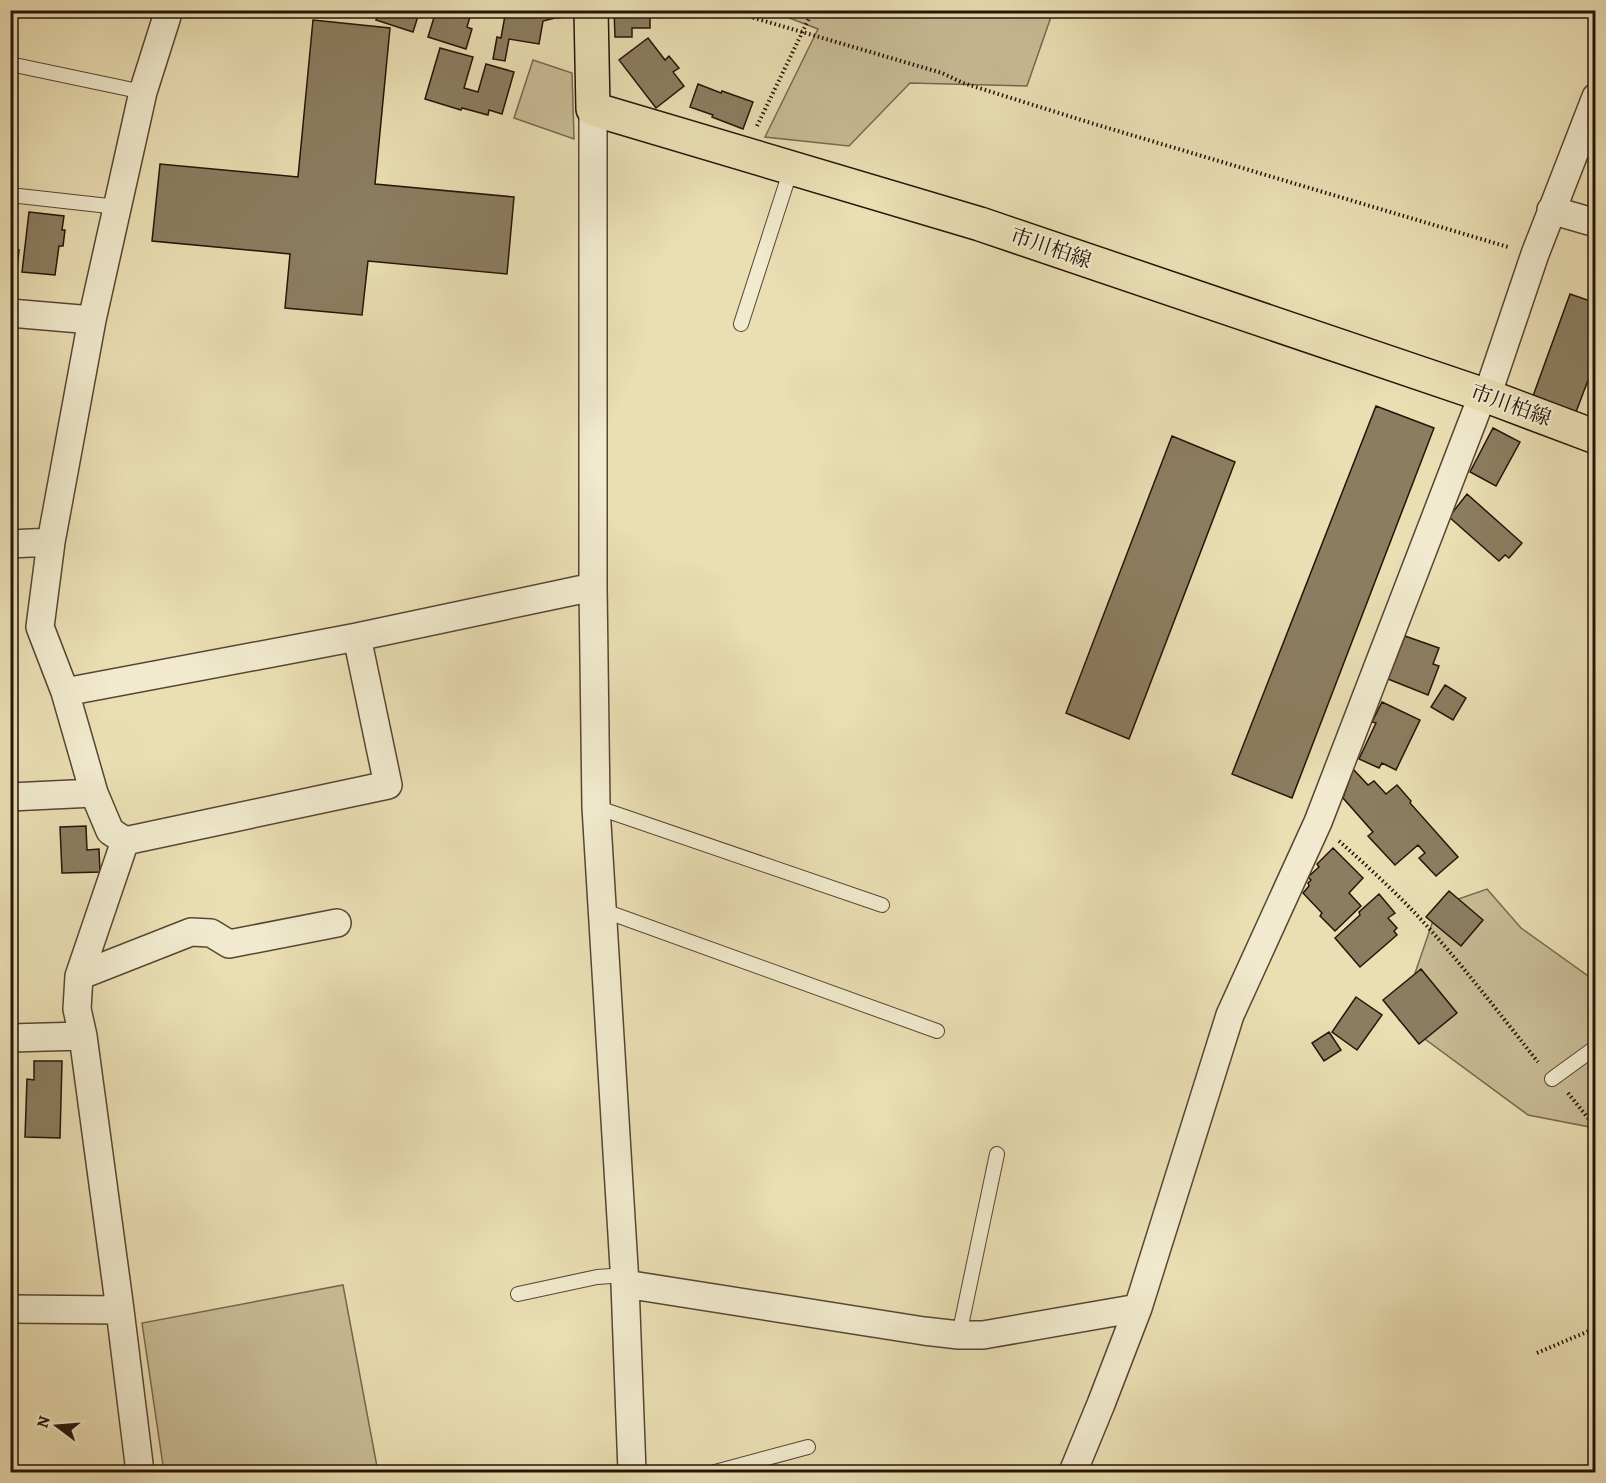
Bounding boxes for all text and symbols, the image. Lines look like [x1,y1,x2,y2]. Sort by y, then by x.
street label: 市川柏線 [1007,221,1095,275]
street label: 市川柏線 [1467,377,1555,433]
north arrow [27,1396,87,1456]
text: N [31,1413,56,1431]

